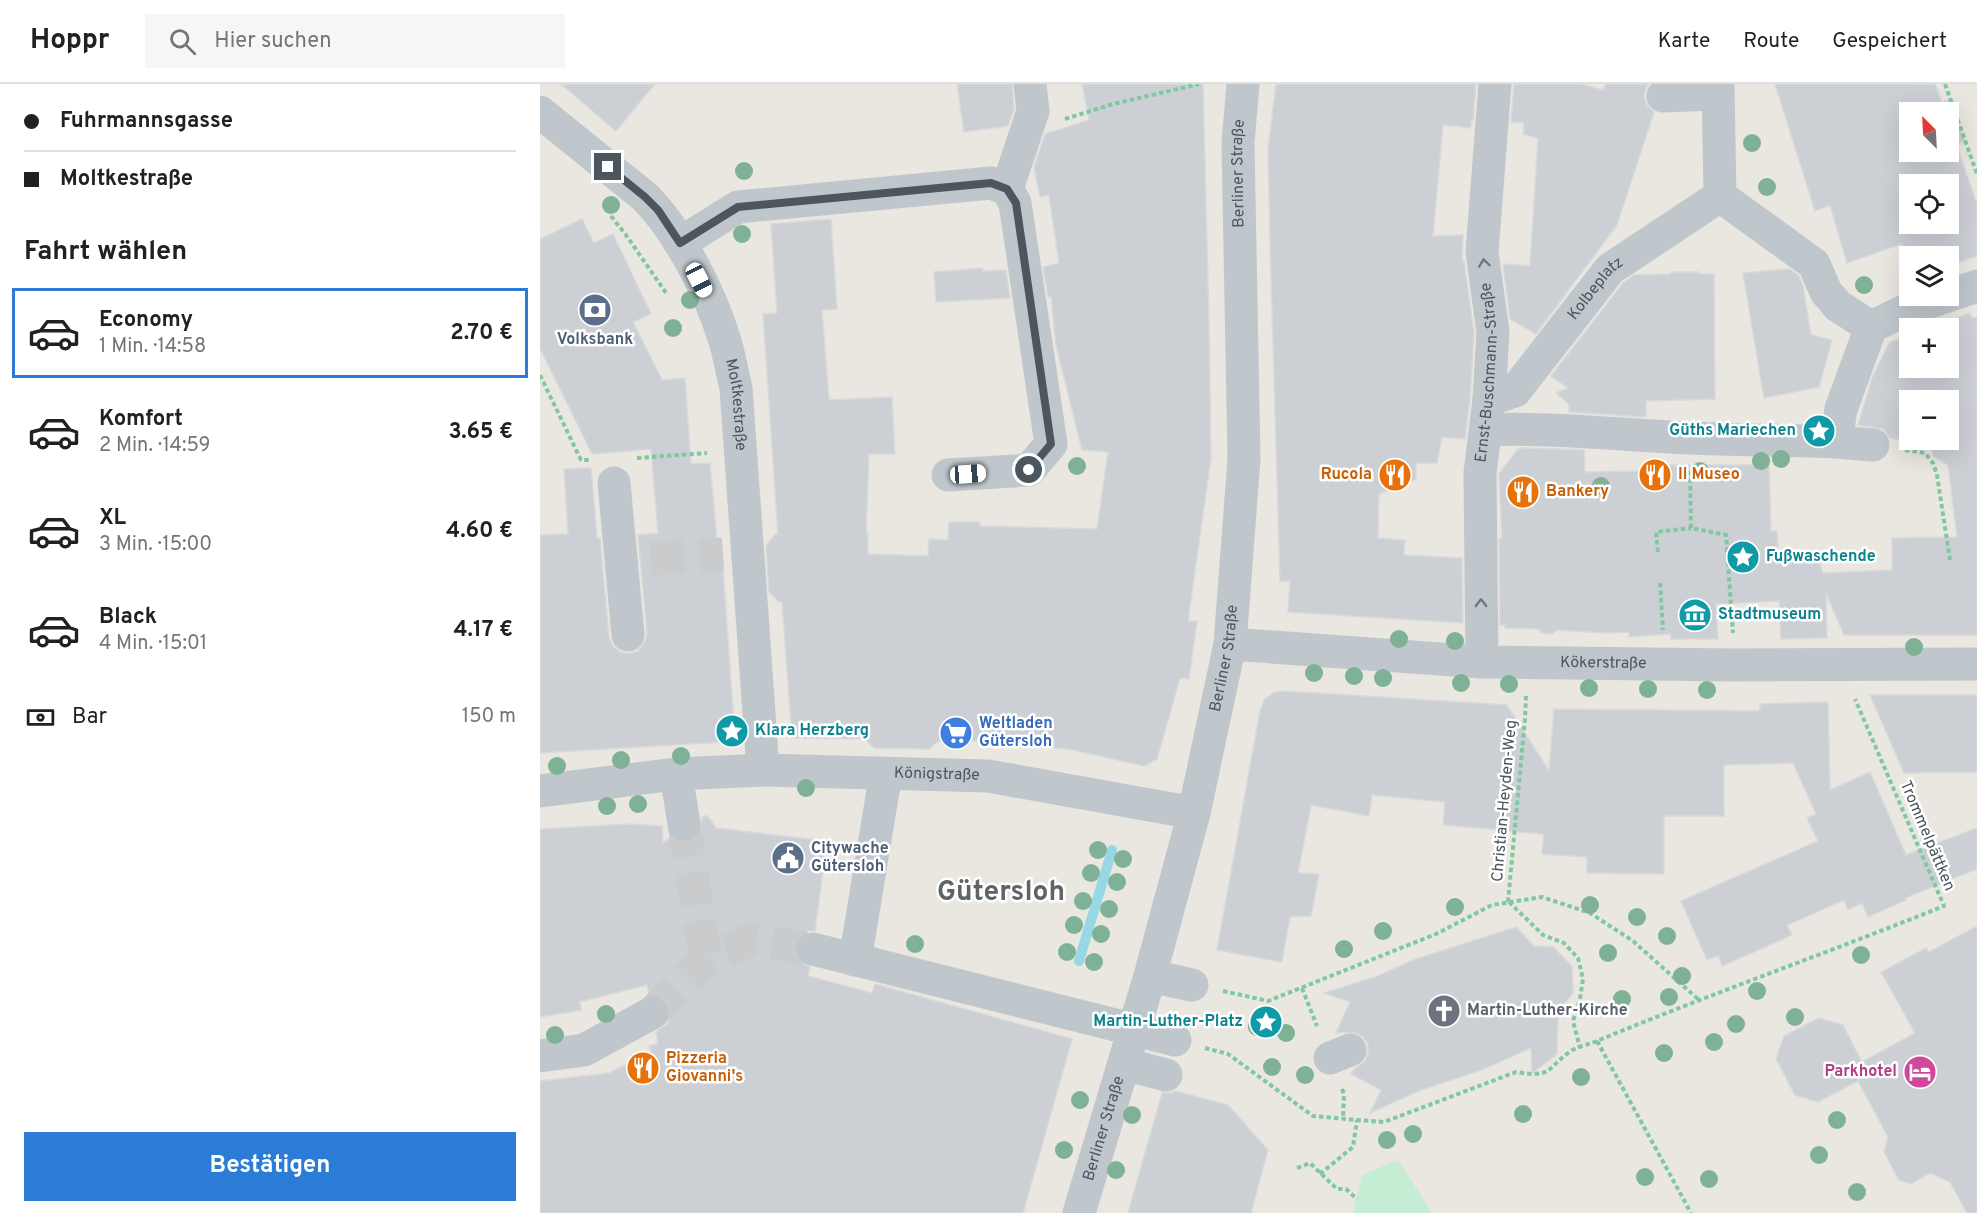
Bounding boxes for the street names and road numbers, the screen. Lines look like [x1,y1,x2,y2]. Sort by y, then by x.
street label: Berliner Straße [1228,119,1250,228]
street label: Kolbeplatz [1564,253,1627,324]
street label: Ernst-Buschmann-Straße [1471,281,1503,464]
street label: Moltkestraße [720,357,750,452]
street label: Berliner Straße [1206,604,1243,714]
street label: Kökerstraße [1560,653,1647,674]
street label: Christian-Heyden-Weg [1488,719,1522,883]
street label: Königstraße [894,763,980,786]
street label: Trommelpättken [1895,778,1959,894]
street label: Berliner Straße [1079,1074,1129,1184]

